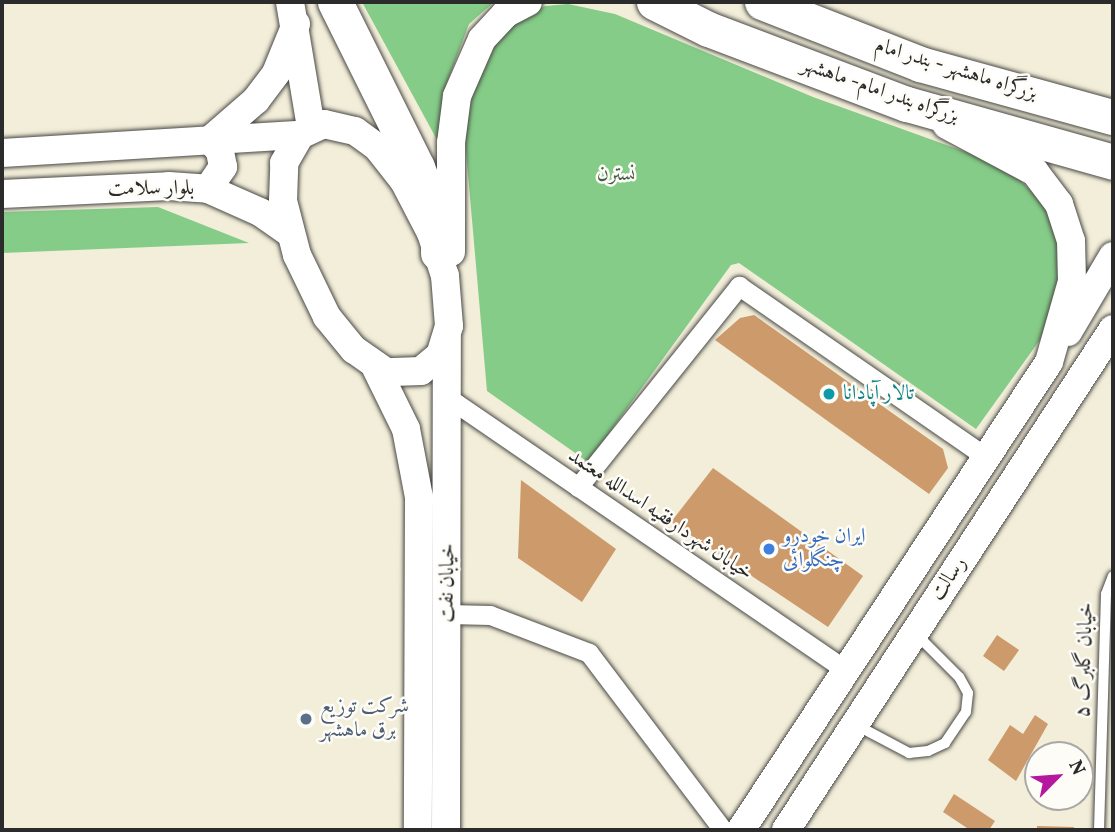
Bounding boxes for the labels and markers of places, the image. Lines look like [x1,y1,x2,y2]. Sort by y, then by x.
place label: تالار آپادانا [843,381,914,407]
marker: تالار آپادانا [821,386,837,402]
place label: ایران خودرو چنگلوائی [783,524,866,574]
marker: ایران خودرو چنگلوائی [761,541,777,557]
place label: شرکت توزیع برق ماهشهر [320,694,409,744]
marker: شرکت توزیع برق ماهشهر [298,711,314,727]

